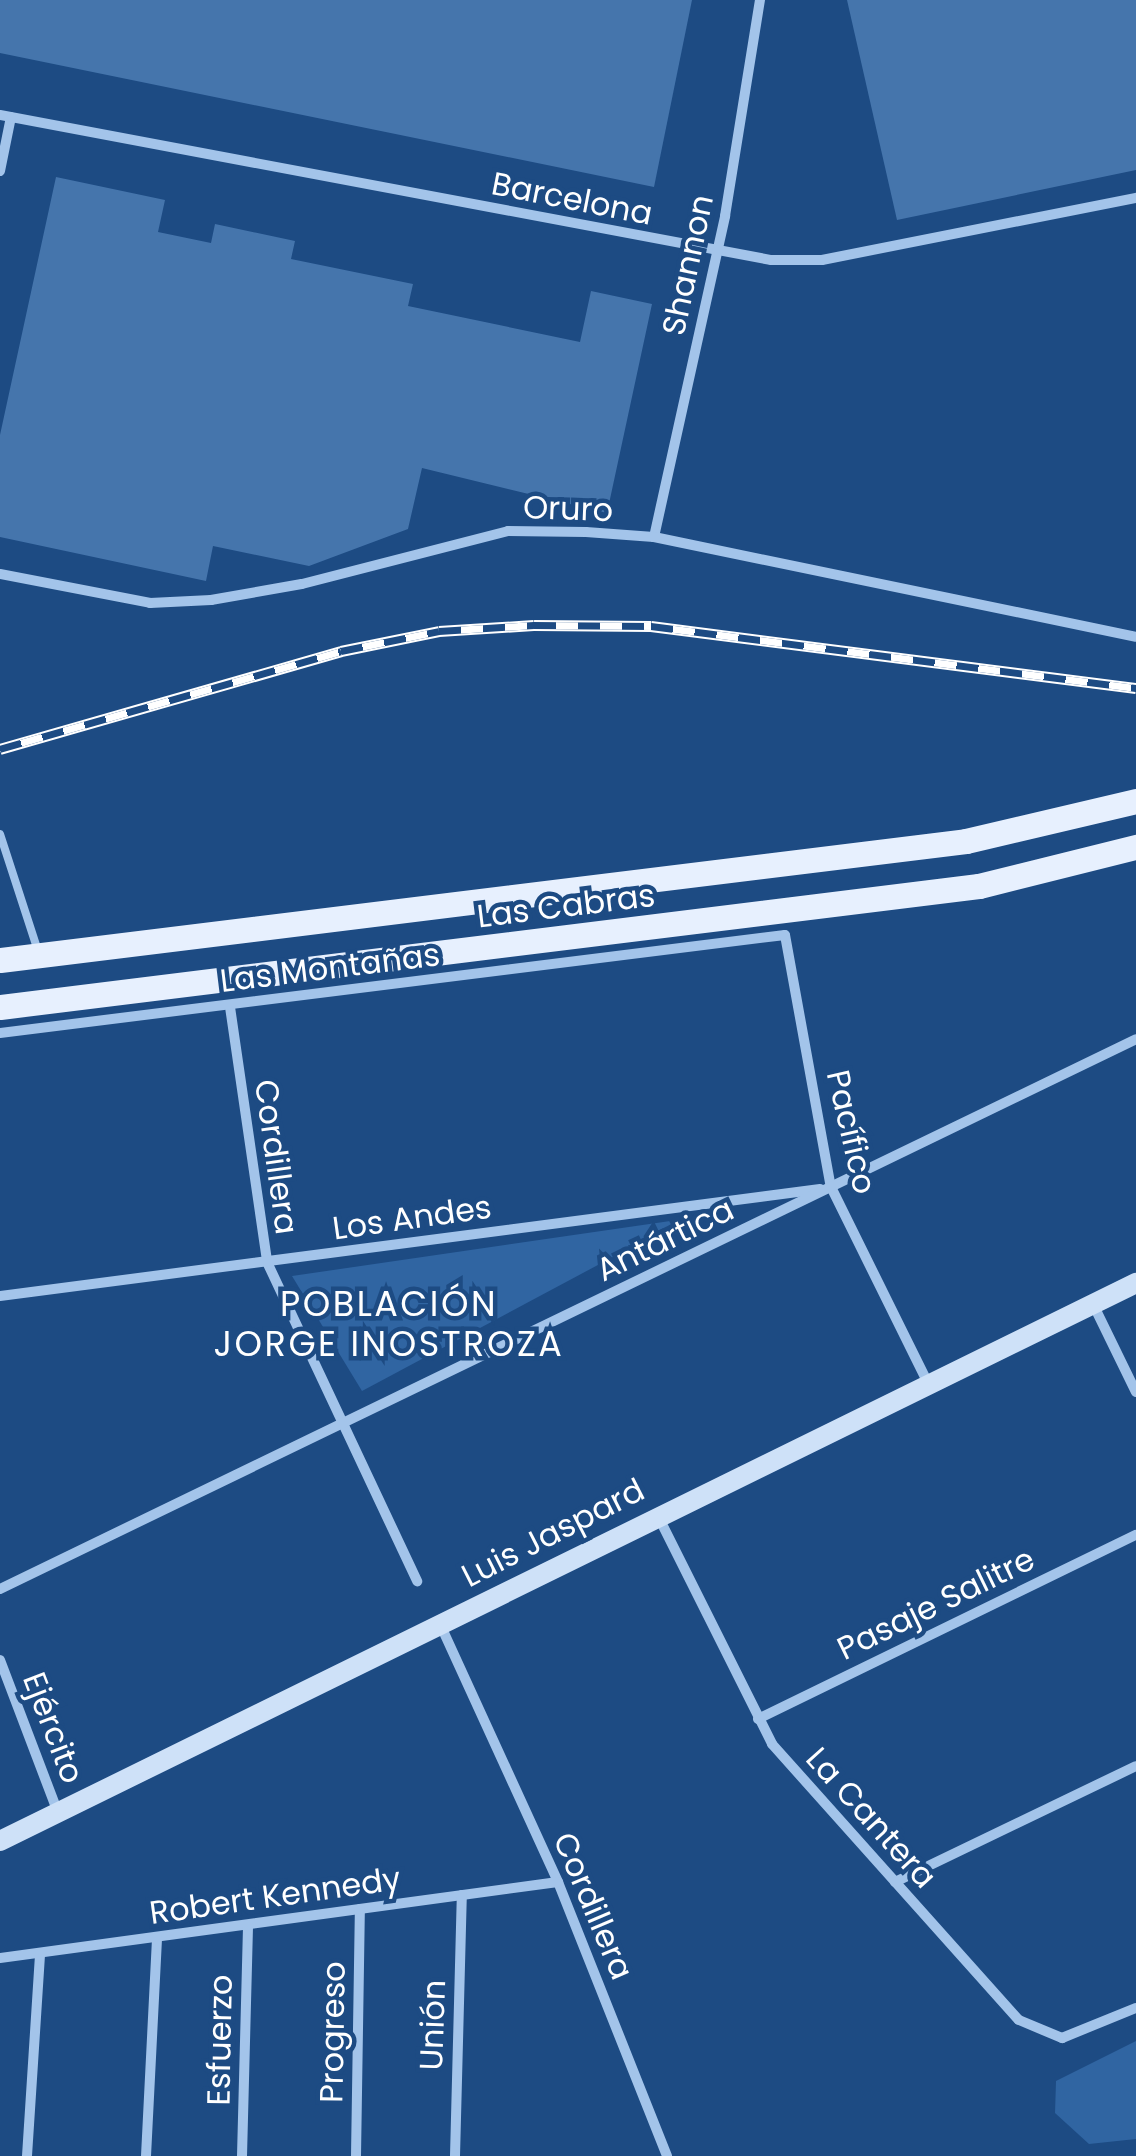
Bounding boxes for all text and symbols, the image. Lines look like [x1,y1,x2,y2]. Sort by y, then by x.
street label: Barcelona [488,165,656,233]
street label: Shannon [654,191,722,339]
street label: Oruro [522,488,614,530]
street label: Las Cabras [475,876,657,936]
street label: Las Montañas [218,935,442,1001]
street label: Pacífico [818,1066,884,1198]
street label: Cordillera [246,1077,306,1237]
street label: Los Andes [330,1188,494,1248]
street label: Antártica [590,1190,740,1290]
district label: POBLACIÓN JORGE INOSTROZA [214,1283,564,1365]
street label: Luis Jaspard [455,1471,651,1595]
street label: Pasaje Salitre [831,1540,1041,1668]
street label: Ejército [14,1667,92,1789]
street label: La Cantera [798,1740,944,1896]
street label: Cordillera [545,1827,641,1985]
street label: Robert Kennedy [147,1859,403,1933]
street label: Progreso [313,1961,353,2103]
street label: Esfuerzo [200,1974,240,2106]
street label: Unión [412,1979,454,2071]

